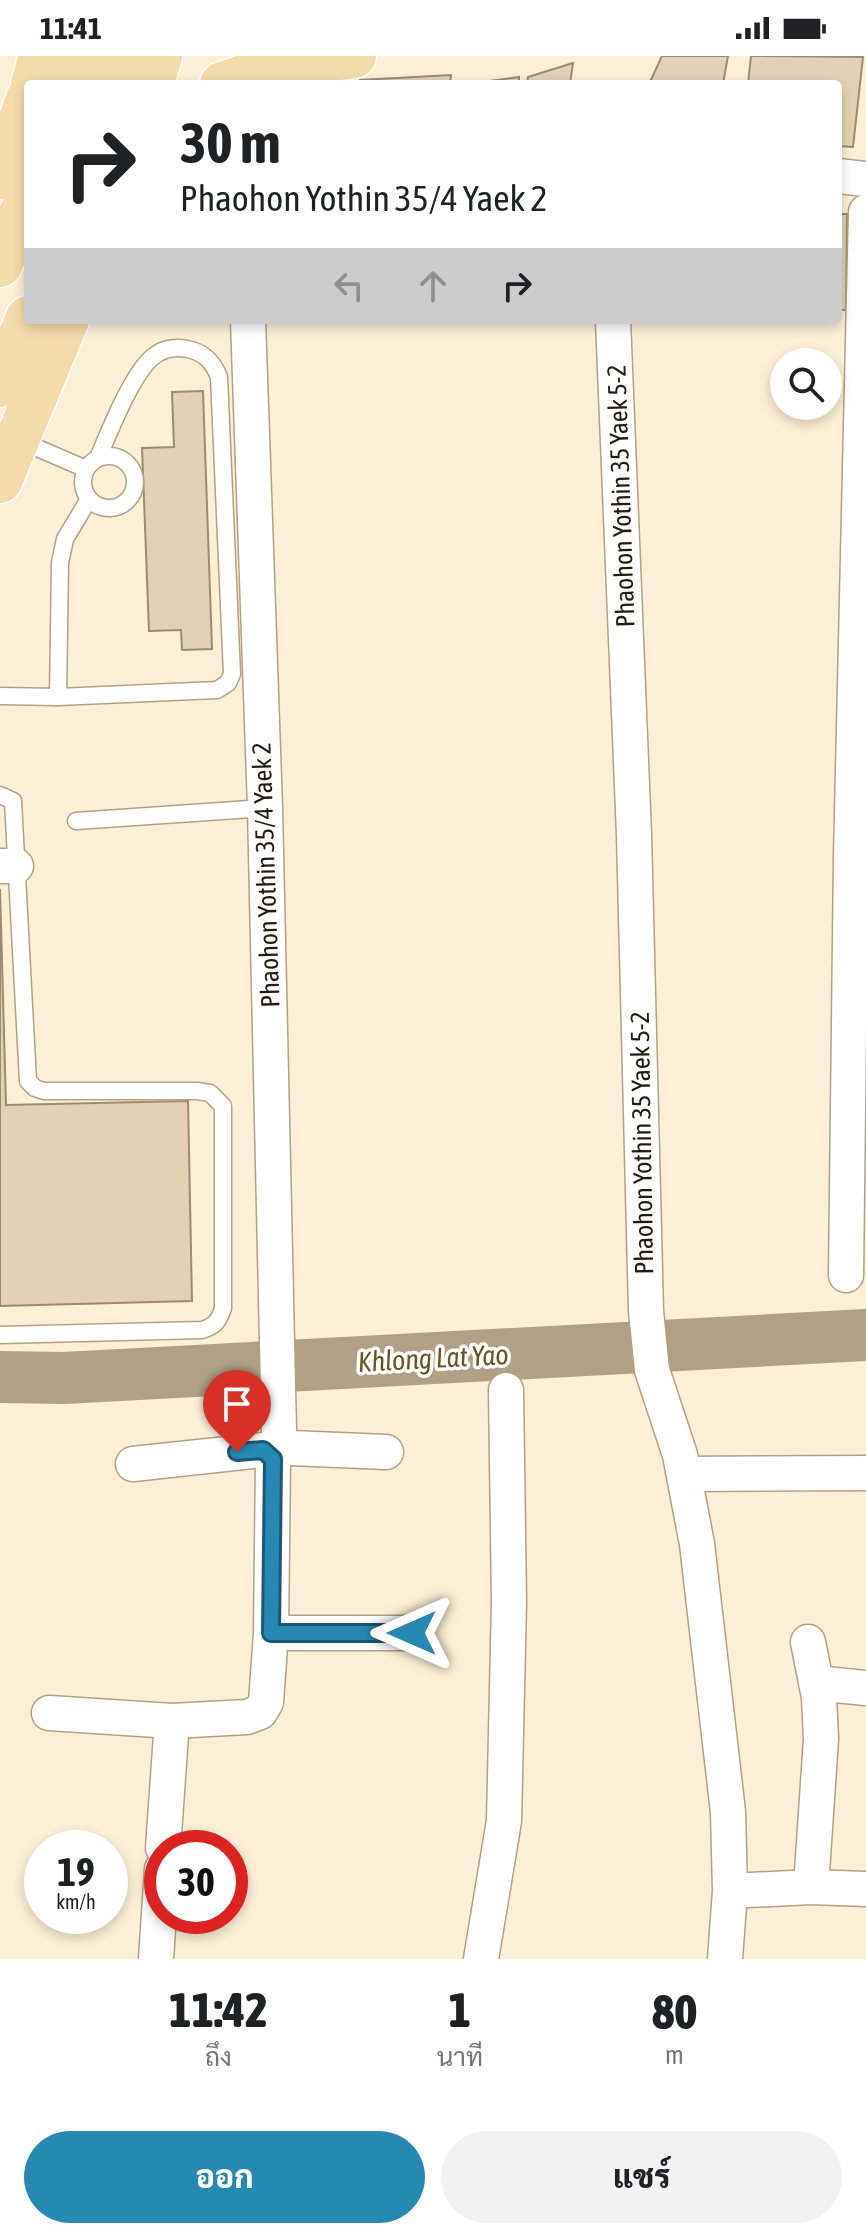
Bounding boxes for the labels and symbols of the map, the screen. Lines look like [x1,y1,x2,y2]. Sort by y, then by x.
street label: Phaohon Yothin 35 Yaek 5-2 [601,364,641,628]
street label: Phaohon Yothin 35/4 Yaek 2 [246,742,286,1008]
street label: Phaohon Yothin 35 Yaek 5-2 [625,1011,659,1275]
water label: Khlong Lat Yao [357,1338,509,1378]
pin [203,1370,271,1452]
position arrow [370,1591,454,1675]
speed limit sign: 30 [144,1830,248,1934]

